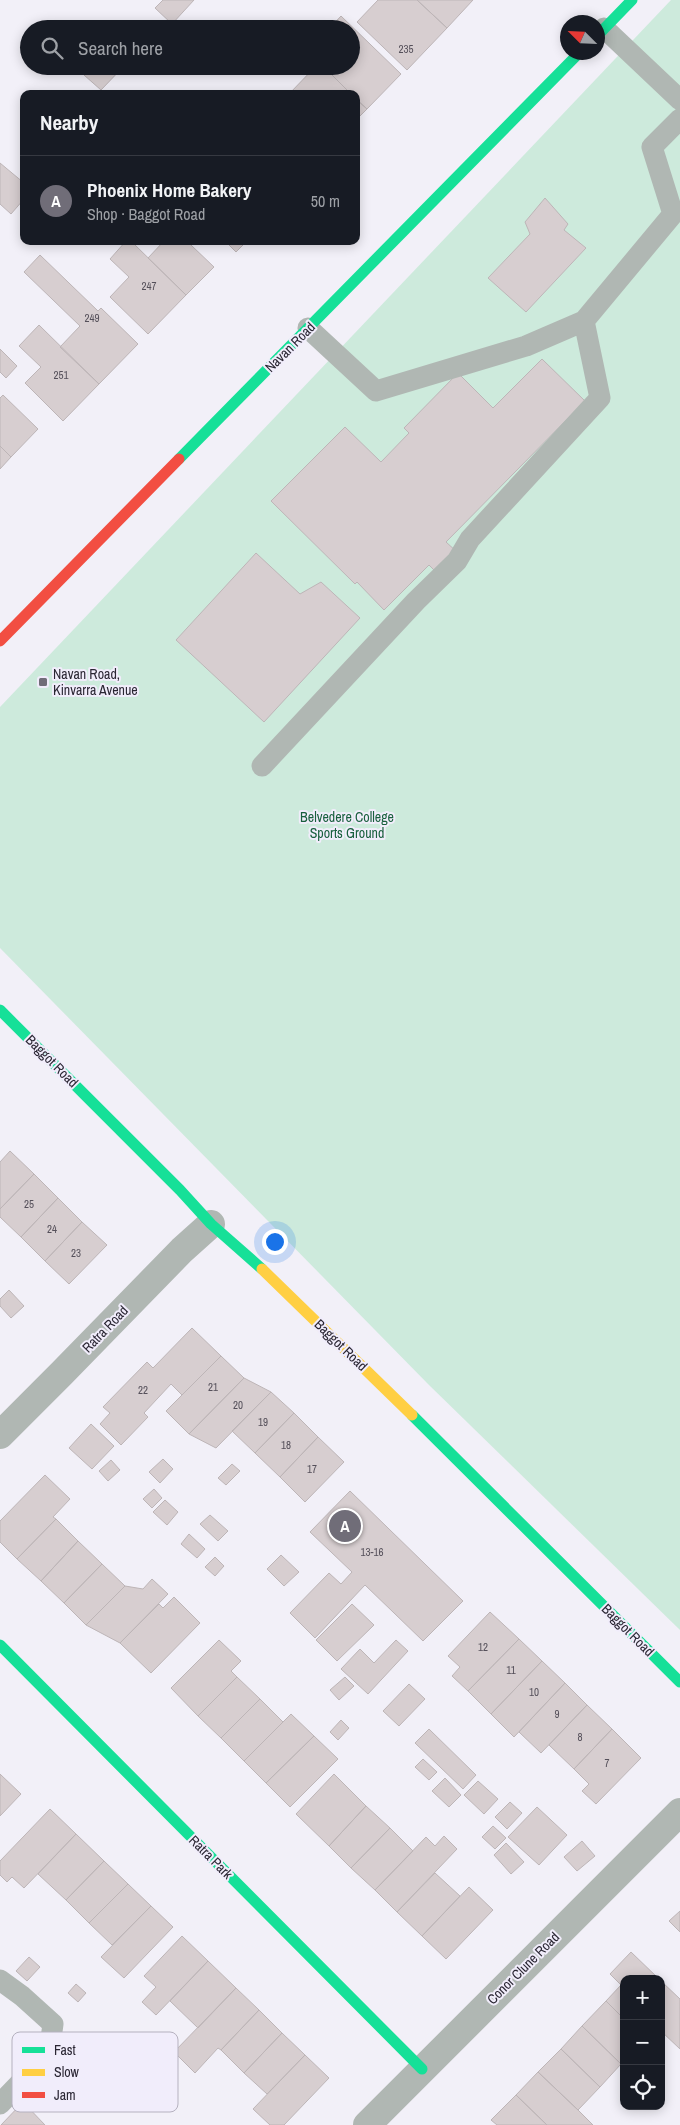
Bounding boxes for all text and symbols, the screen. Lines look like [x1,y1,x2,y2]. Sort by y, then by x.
north arrow [560,15,605,60]
search box [20,20,360,75]
icon: search [38,34,66,62]
text: Search here [78,35,163,61]
house number: 235 [398,42,414,56]
text: Nearby [40,108,98,137]
text: Phoenix Home Bakery [87,177,252,203]
text: A [51,190,61,212]
text: 50 m [311,190,340,212]
text: Shop · Baggot Road [87,203,205,225]
house number: 247 [141,279,157,293]
house number: 249 [84,311,100,325]
street label: Navan Road [261,318,319,376]
house number: 251 [53,368,69,382]
place label: Navan Road, Kinvarra Avenue [53,665,138,699]
marker: Navan Road, Kinvarra Avenue [37,676,49,688]
park label: Belvedere College Sports Ground [300,808,394,842]
street label: Baggot Road [22,1031,82,1091]
house number: 25 [24,1197,34,1211]
house number: 24 [47,1222,57,1236]
your location [262,1229,288,1255]
house number: 23 [71,1246,81,1260]
street label: Ratra Road [78,1302,132,1356]
street label: Baggot Road [311,1315,371,1375]
house number: 21 [208,1380,218,1394]
house number: 22 [138,1383,148,1397]
house number: 20 [233,1398,243,1412]
house number: 19 [258,1415,268,1429]
house number: 18 [281,1438,291,1452]
house number: 17 [307,1462,317,1476]
pin: A [329,1507,361,1545]
house number: 13-16 [360,1545,384,1559]
street label: Baggot Road [598,1600,658,1660]
house number: 12 [478,1640,488,1654]
house number: 11 [506,1663,516,1677]
house number: 10 [529,1685,539,1699]
house number: 9 [554,1707,560,1721]
house number: 8 [577,1730,583,1744]
house number: 7 [604,1756,610,1770]
street label: Ratra Park [185,1831,237,1883]
street label: Conor Clune Road [483,1928,563,2008]
map controls [620,1975,665,2110]
button: + [620,1975,665,2020]
button: − [620,2020,665,2065]
legend [12,2032,178,2112]
text: Fast [54,2041,76,2059]
text: Slow [54,2063,80,2081]
button: locate [620,2065,665,2110]
text: Jam [54,2086,76,2104]

